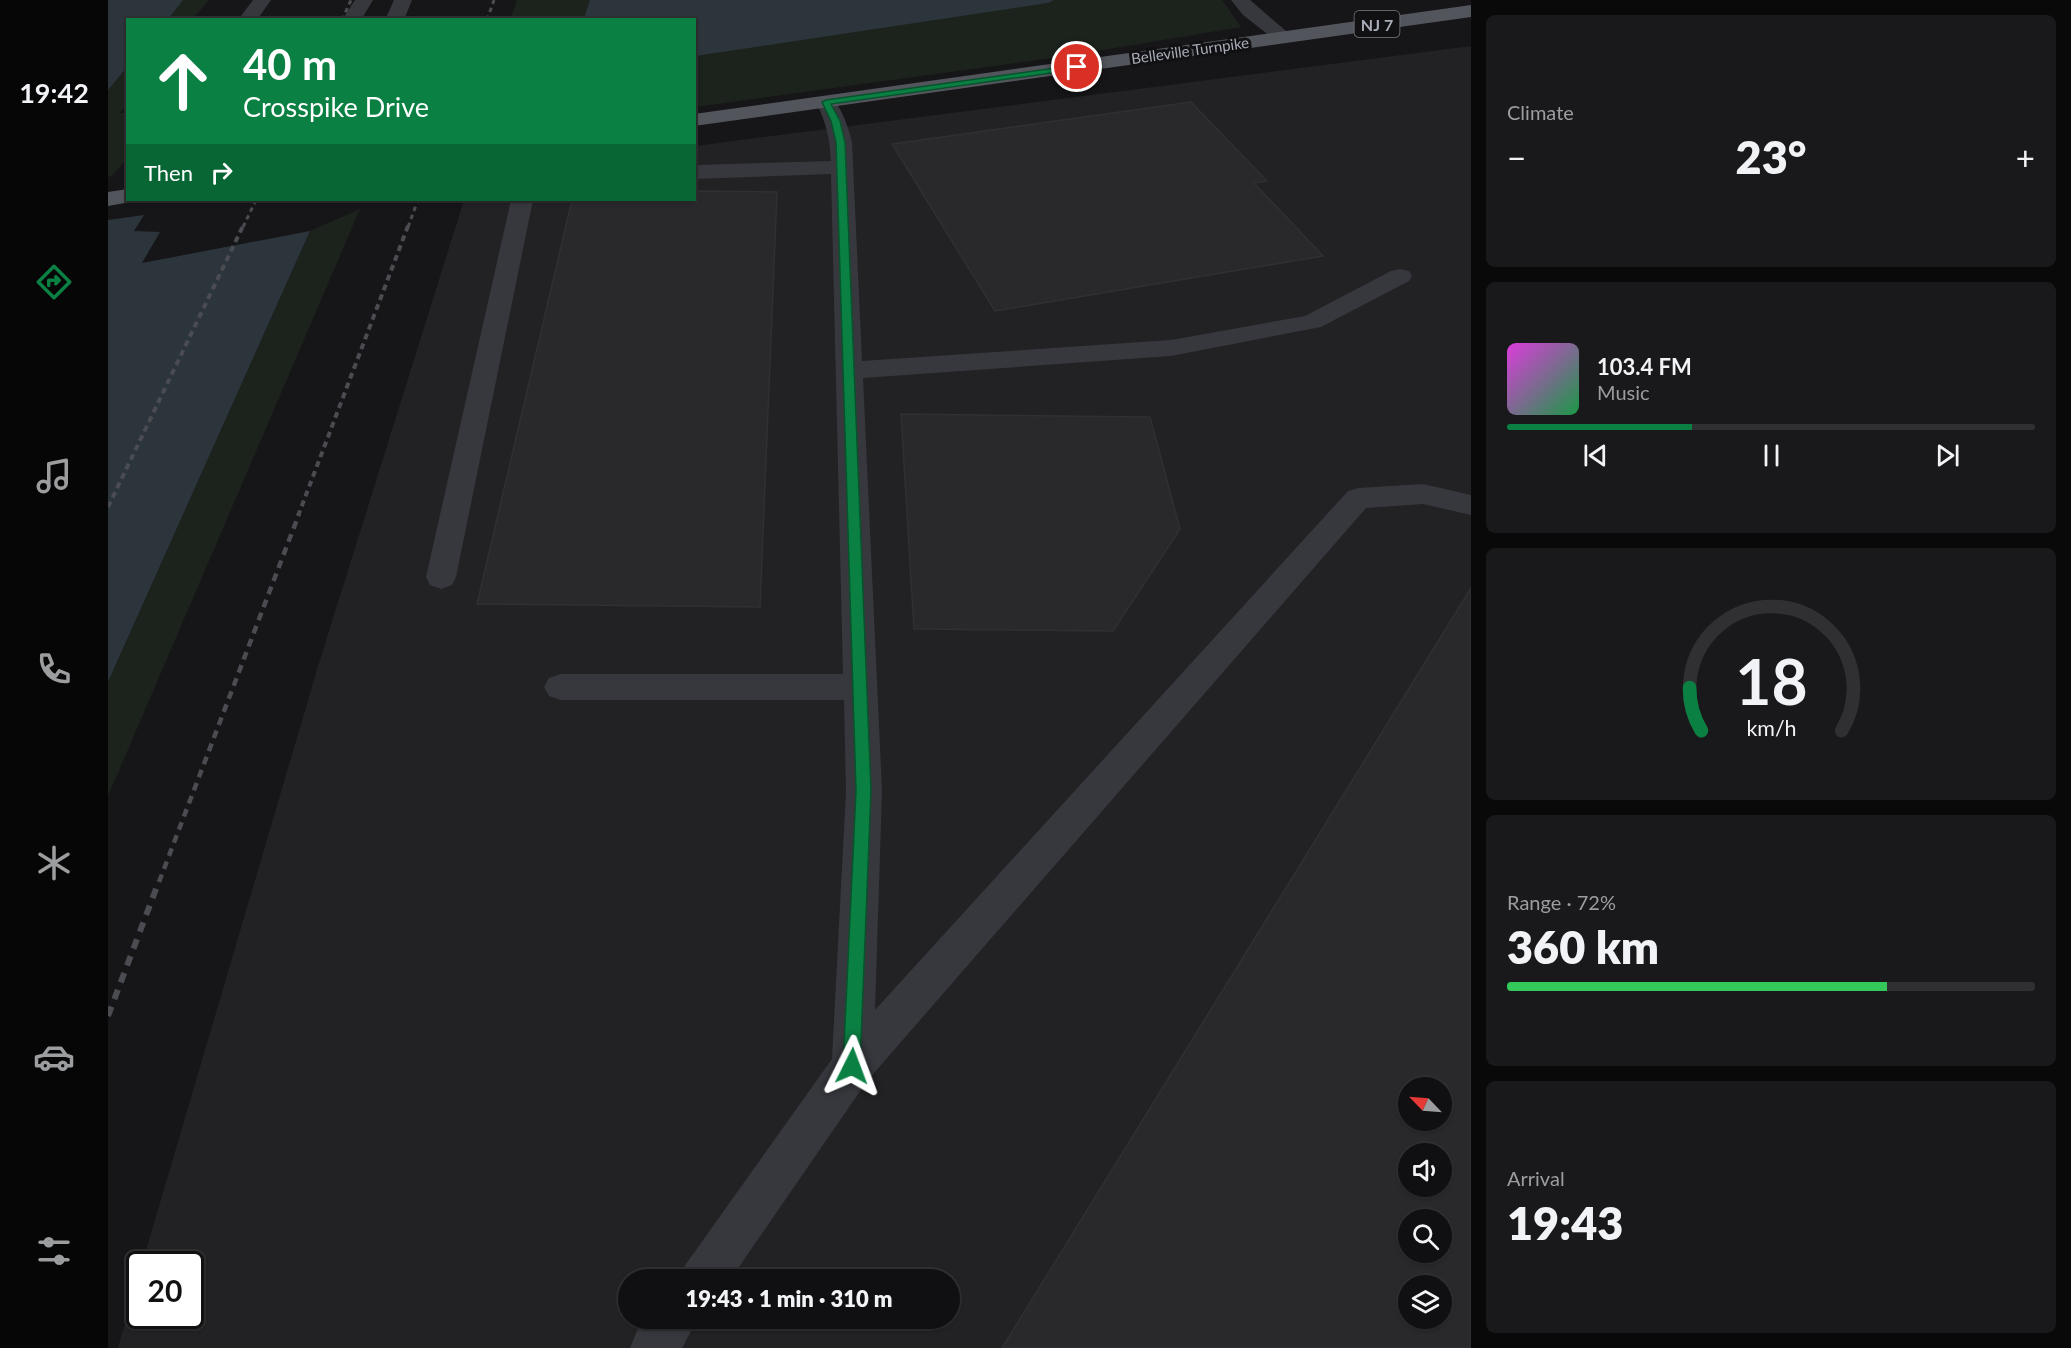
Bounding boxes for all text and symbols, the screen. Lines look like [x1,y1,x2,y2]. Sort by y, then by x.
road number: NJ 7 [1354,11,1400,37]
street label: Belleville Turnpike [1130,33,1250,67]
text: 40 m [243,39,337,89]
pin [1051,41,1102,92]
icon: ahead [144,42,222,120]
icon: arrive [1060,50,1093,83]
text: 19:42 [19,76,89,109]
text: Crosspike Drive [243,90,429,123]
text: Climate [1507,100,1574,124]
text: 23° [1736,130,1806,184]
text: − [1507,137,1526,177]
text: + [2016,137,2035,177]
icon: right [205,156,238,189]
text: Then [144,159,193,186]
icon: directions [33,261,75,303]
text: 103.4 FM [1597,353,1692,380]
text: Music [1597,380,1650,404]
icon: previous [1579,439,1612,472]
icon: pause [1755,439,1788,472]
icon: next [1931,439,1964,472]
icon: music [33,455,75,497]
text: 18 [1735,643,1807,718]
icon: phone [33,648,75,690]
text: km/h [1746,715,1796,741]
icon: climate [33,842,75,884]
text: Range · 72% [1507,890,1616,914]
text: 360 km [1507,920,1659,974]
position arrow [820,1034,884,1098]
icon: car [33,1036,75,1078]
north arrow [1398,1077,1452,1131]
map controls [1398,1077,1452,1329]
button: sound [1398,1143,1452,1197]
text: Arrival [1507,1166,1565,1190]
text: 19:43 [1507,1196,1623,1250]
button: search [1398,1209,1452,1263]
icon: filters [33,1230,75,1272]
speed limit sign: 20 [126,1251,204,1329]
button: layers [1398,1275,1452,1329]
text: 19:43 · 1 min · 310 m [686,1285,892,1312]

